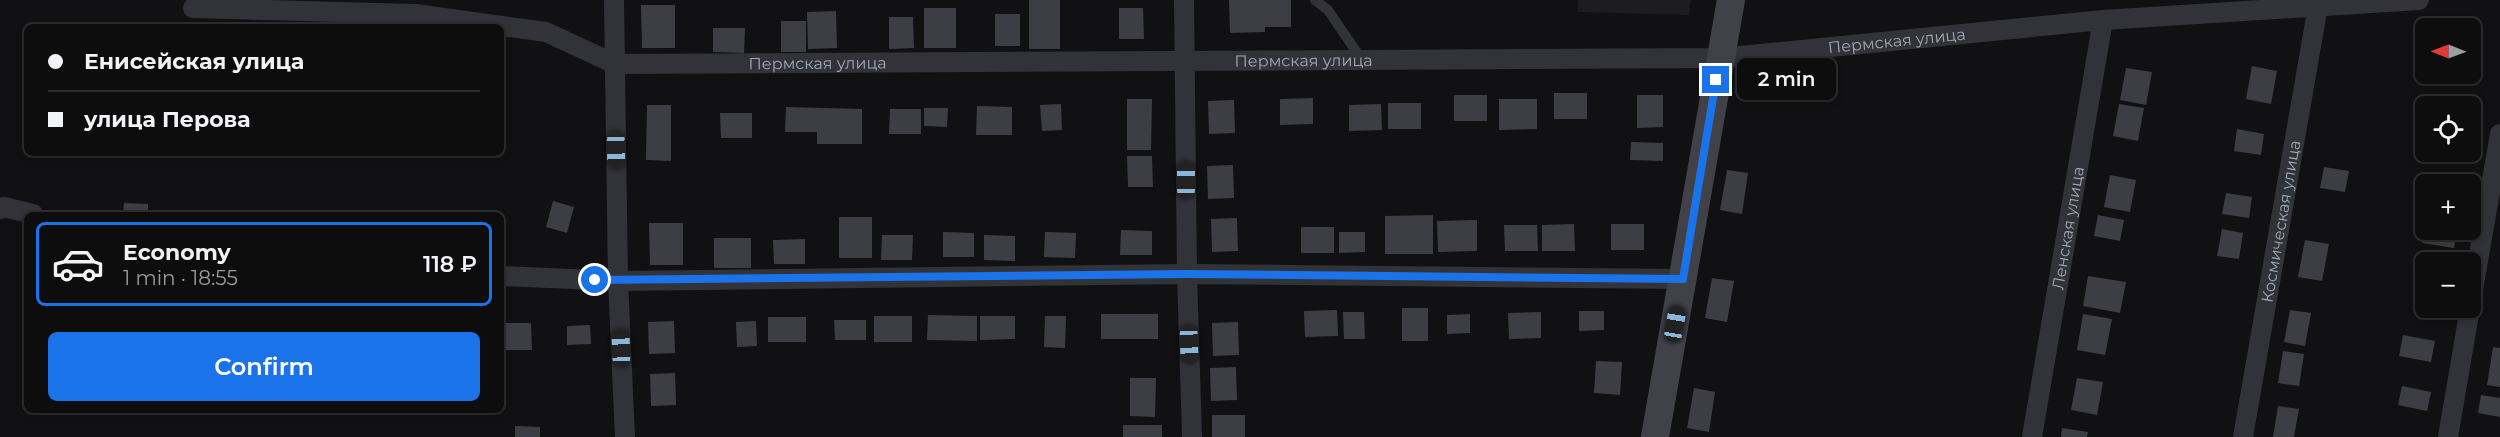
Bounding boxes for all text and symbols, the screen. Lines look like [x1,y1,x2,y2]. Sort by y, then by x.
north arrow [2415,18,2481,84]
map controls [2415,18,2481,318]
street label: Пермская улица [1827,25,1966,57]
text: Енисейская улица [84,48,304,75]
street label: Пермская улица [1235,51,1373,71]
street label: Пермская улица [749,54,887,73]
callout: 2 min [1737,59,1836,101]
route end [1702,66,1729,93]
text: 2 min [1758,67,1815,91]
button: locate [2415,96,2481,162]
text: улица Перова [84,106,251,133]
car [607,132,625,168]
street label: Космическая улица [2258,139,2304,304]
car [1177,162,1195,198]
street label: Ленская улица [2048,165,2088,291]
button: + [2415,174,2481,240]
icon: car [51,237,105,291]
text: Economy [123,239,231,266]
text: 118 ₽ [423,251,477,278]
button: − [2415,252,2481,318]
text: 1 min · 18:55 [123,266,238,290]
route start [581,266,608,293]
car [1663,305,1687,343]
car [1179,326,1199,362]
car [611,330,631,366]
button: Confirm [48,332,480,401]

